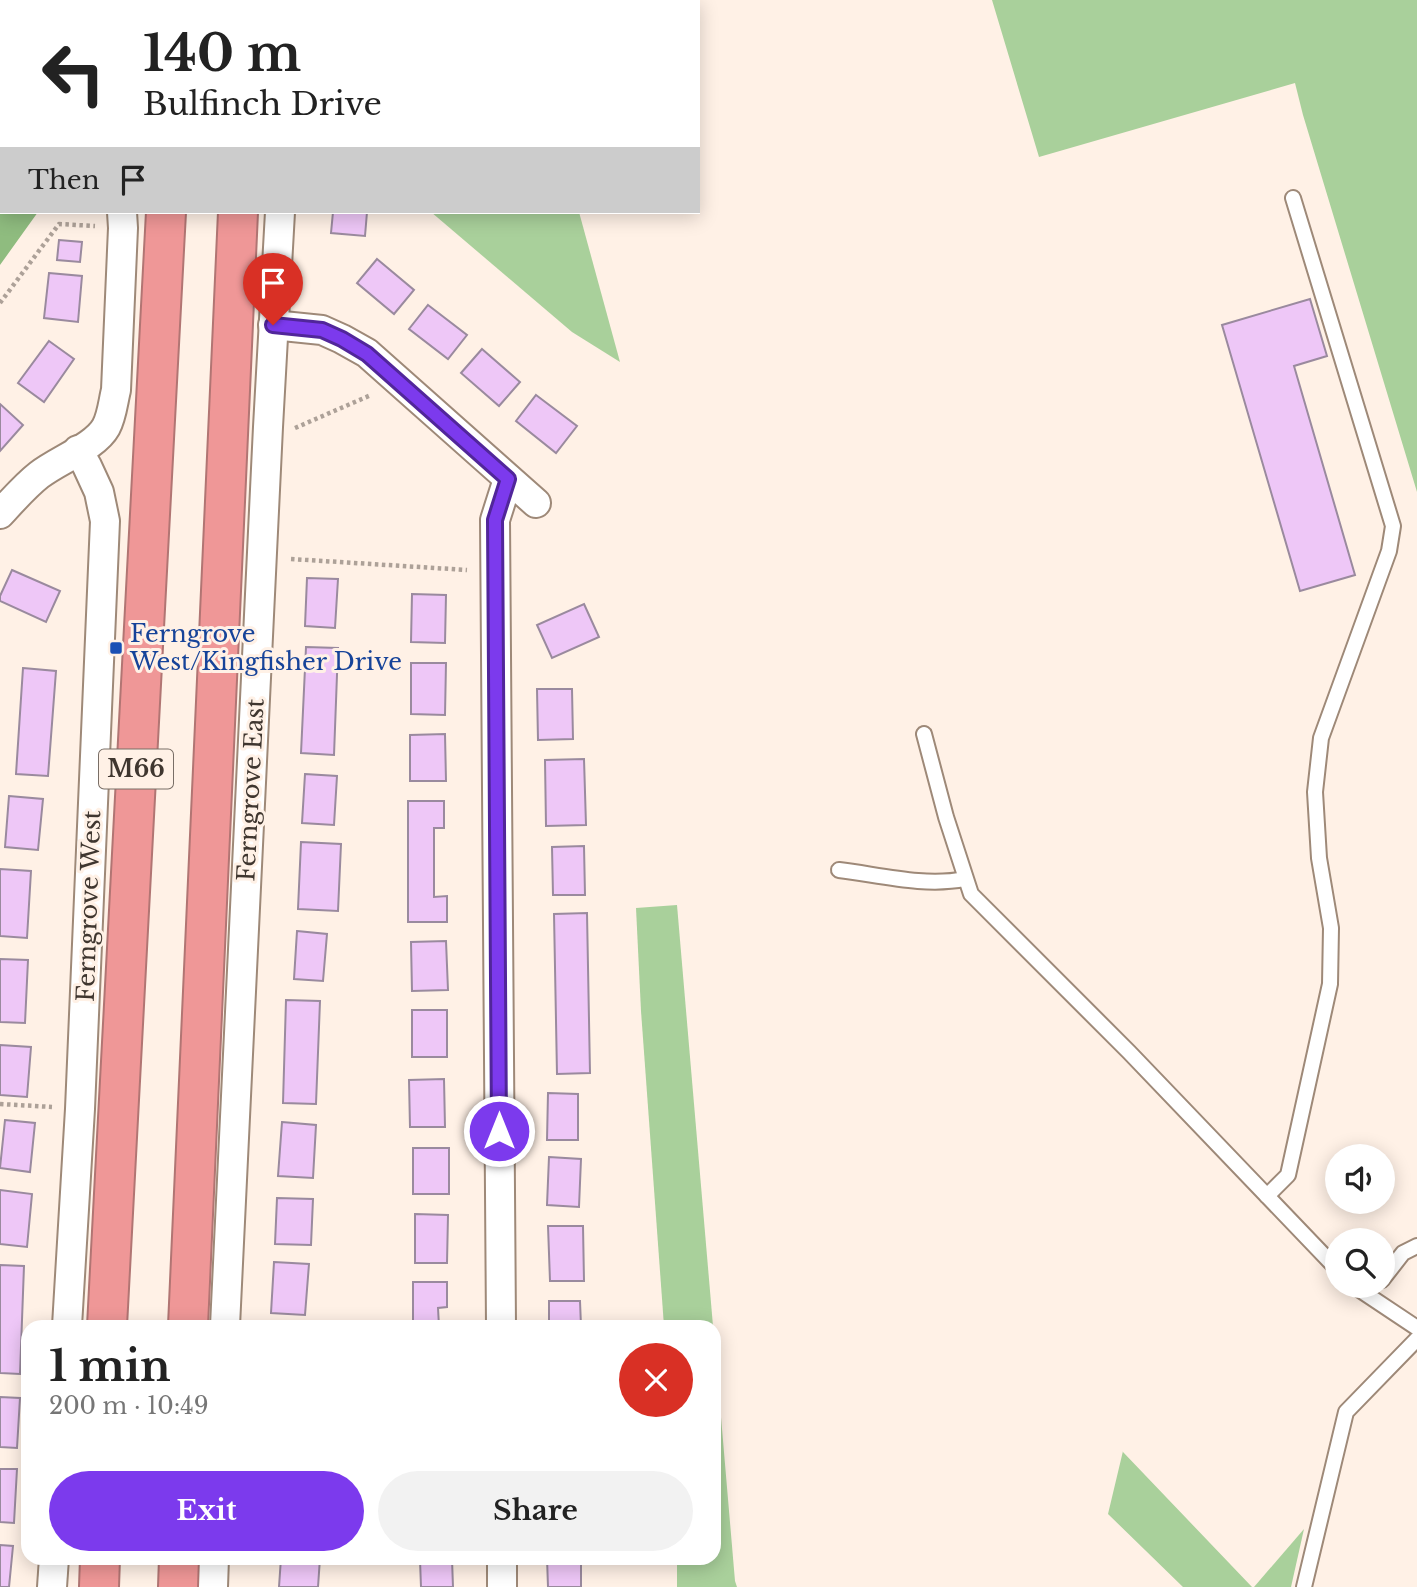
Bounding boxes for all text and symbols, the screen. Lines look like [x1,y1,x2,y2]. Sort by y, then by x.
text: 140 m [143,23,301,84]
icon: left [28,28,119,119]
text: Bulfinch Drive [143,84,382,124]
icon: arrive [114,161,152,199]
text: Then [28,164,100,196]
pin [243,253,303,325]
icon: arrive [254,264,292,302]
place label: Ferngrove West/Kingfisher Drive [129,619,402,676]
marker: Ferngrove West/Kingfisher Drive [108,640,124,656]
street label: Ferngrove East [231,698,270,882]
road number: M66 [99,750,173,789]
street label: Ferngrove West [71,810,106,1002]
position arrow [462,1094,536,1168]
map controls [1325,1144,1395,1298]
button: sound [1325,1144,1395,1214]
button: search [1325,1228,1395,1298]
text: 1 min [49,1340,171,1392]
button: close [619,1343,693,1417]
text: 200 m · 10:49 [49,1392,209,1420]
button: Exit [49,1471,364,1551]
button: Share [378,1471,693,1551]

